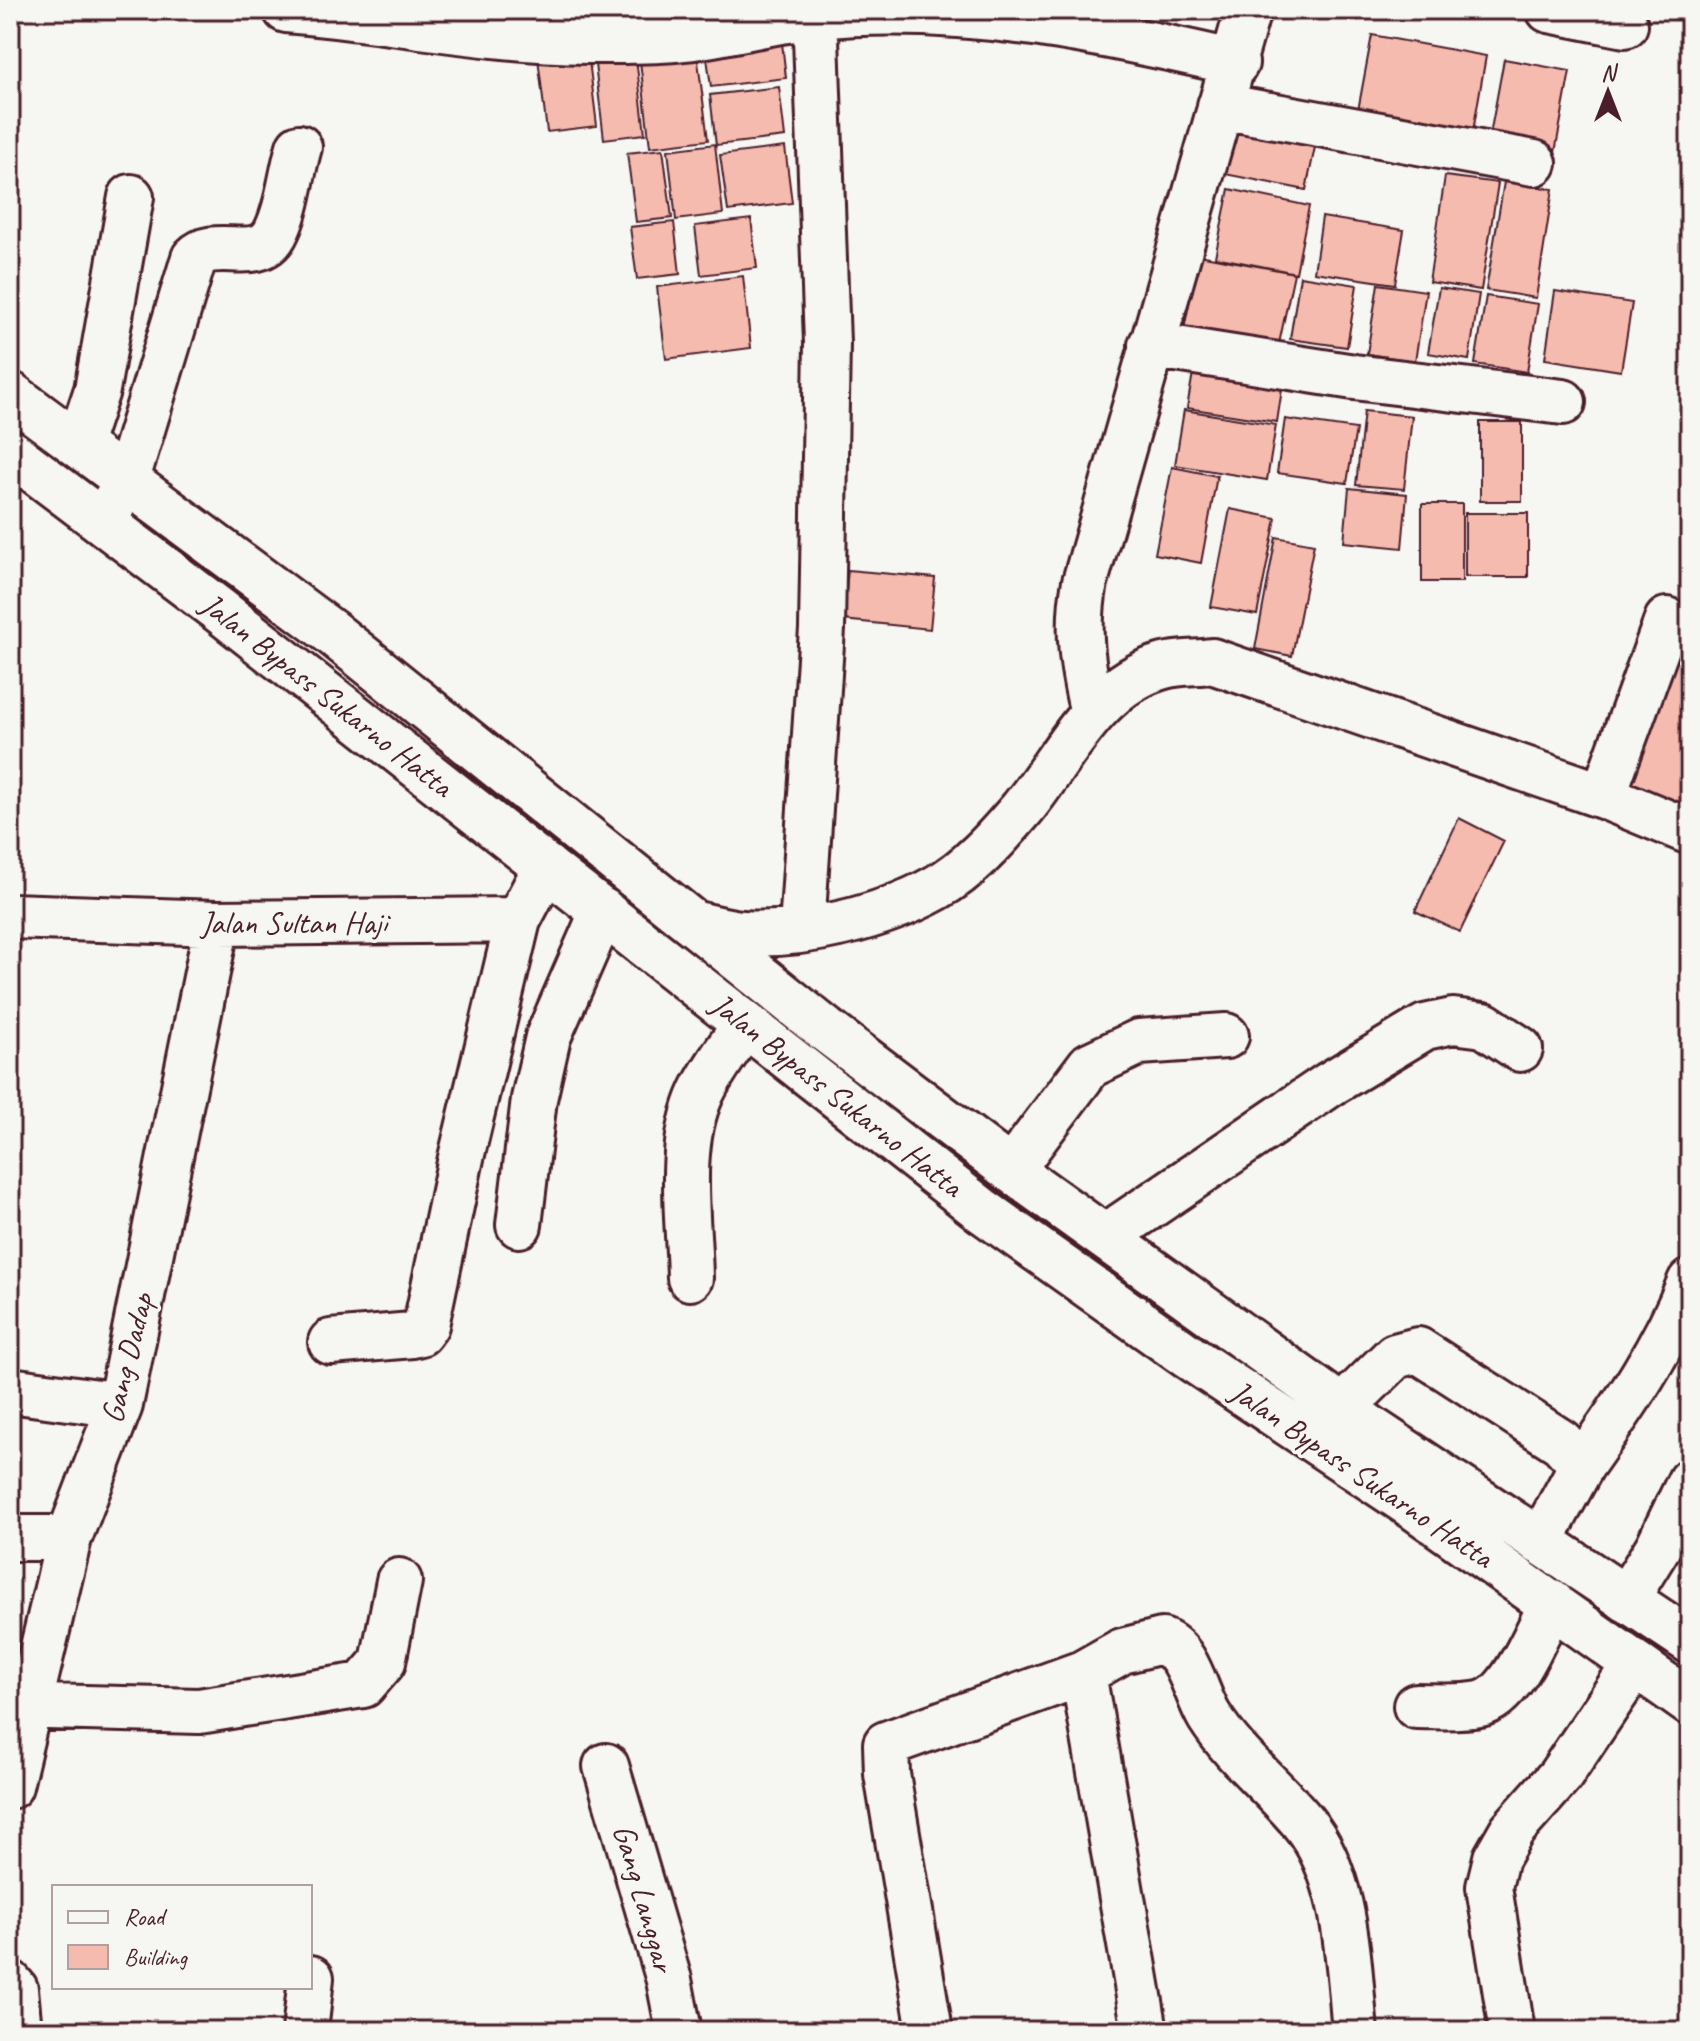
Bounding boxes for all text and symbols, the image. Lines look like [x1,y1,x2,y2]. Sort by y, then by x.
north arrow [1568,52,1648,132]
text: N [1601,59,1618,87]
street label: Jalan Bypass Sukarno Hatta [191,583,463,807]
street label: Jalan Sultan Haji [199,902,391,943]
street label: Jalan Bypass Sukarno Hatta [701,983,973,1207]
street label: Gang Dadap [91,1287,163,1427]
street label: Jalan Bypass Sukarno Hatta [1221,1370,1503,1578]
street label: Gang Langgar [603,1820,685,1979]
legend [52,1885,312,1989]
text: Road [124,1902,168,1932]
text: Building [124,1942,189,1972]

